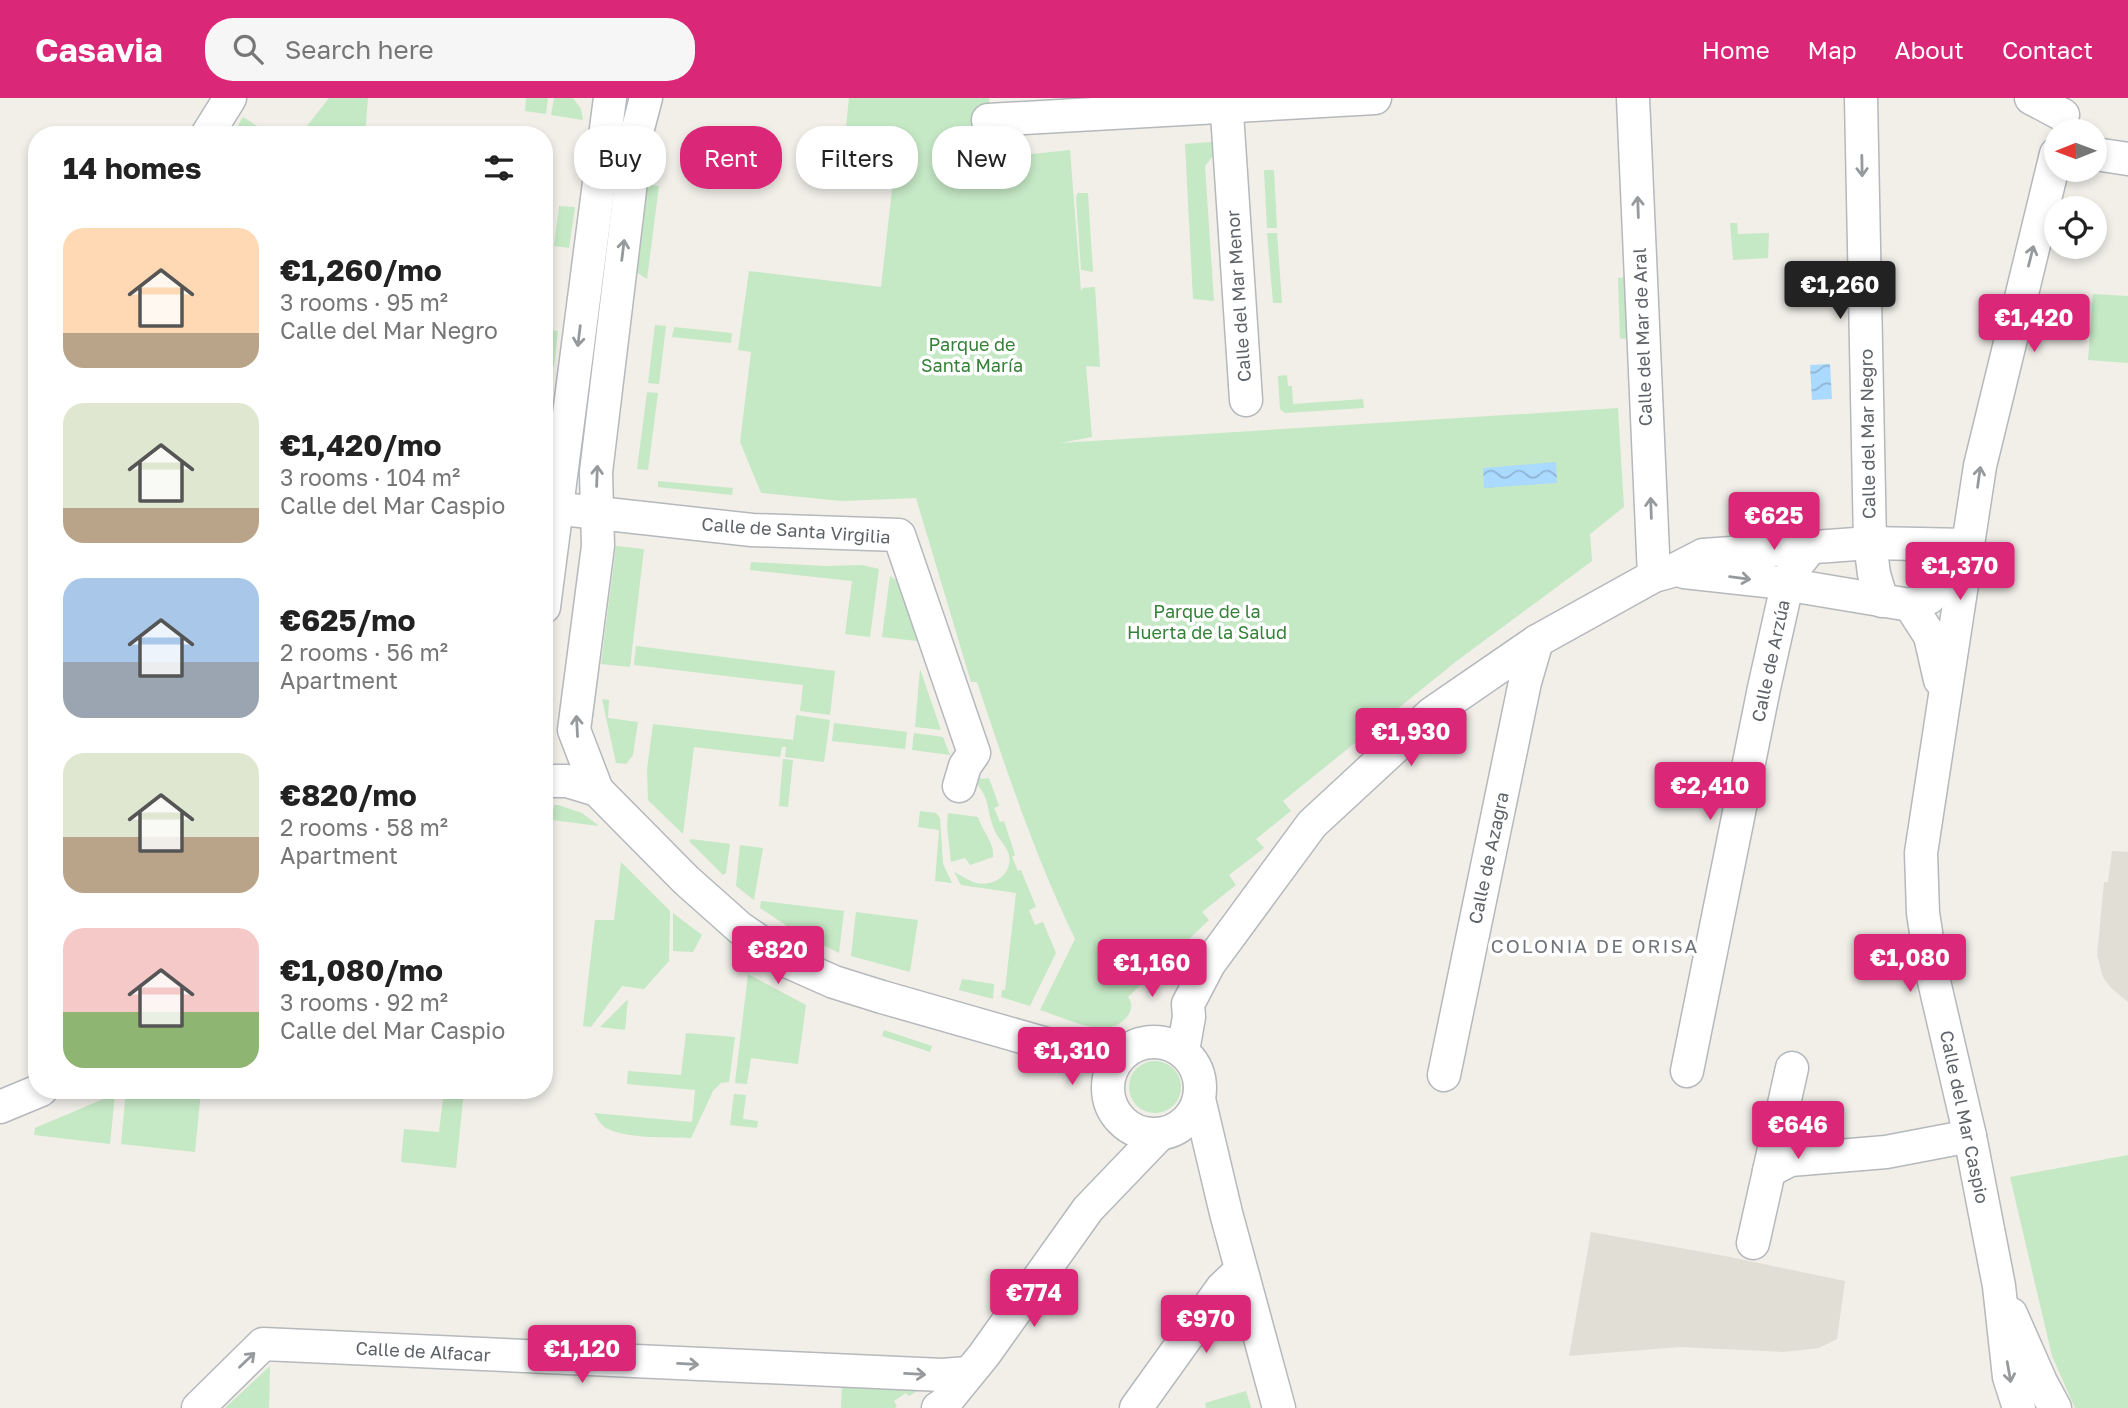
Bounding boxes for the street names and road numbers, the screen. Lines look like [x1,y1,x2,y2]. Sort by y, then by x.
street label: Calle del Mar Menor [1221,209,1255,383]
street label: Calle del Mar de Aral [1628,247,1656,427]
street label: Calle del Mar Negro [1855,349,1879,519]
street label: Calle de Santa Virgilia [701,512,891,548]
street label: Calle de Arzúa [1746,598,1794,724]
street label: Calle de Azagra [1463,790,1513,926]
street label: Calle del Mar Caspio [1936,1028,1994,1205]
street label: Calle de Alfacar [355,1336,491,1366]

